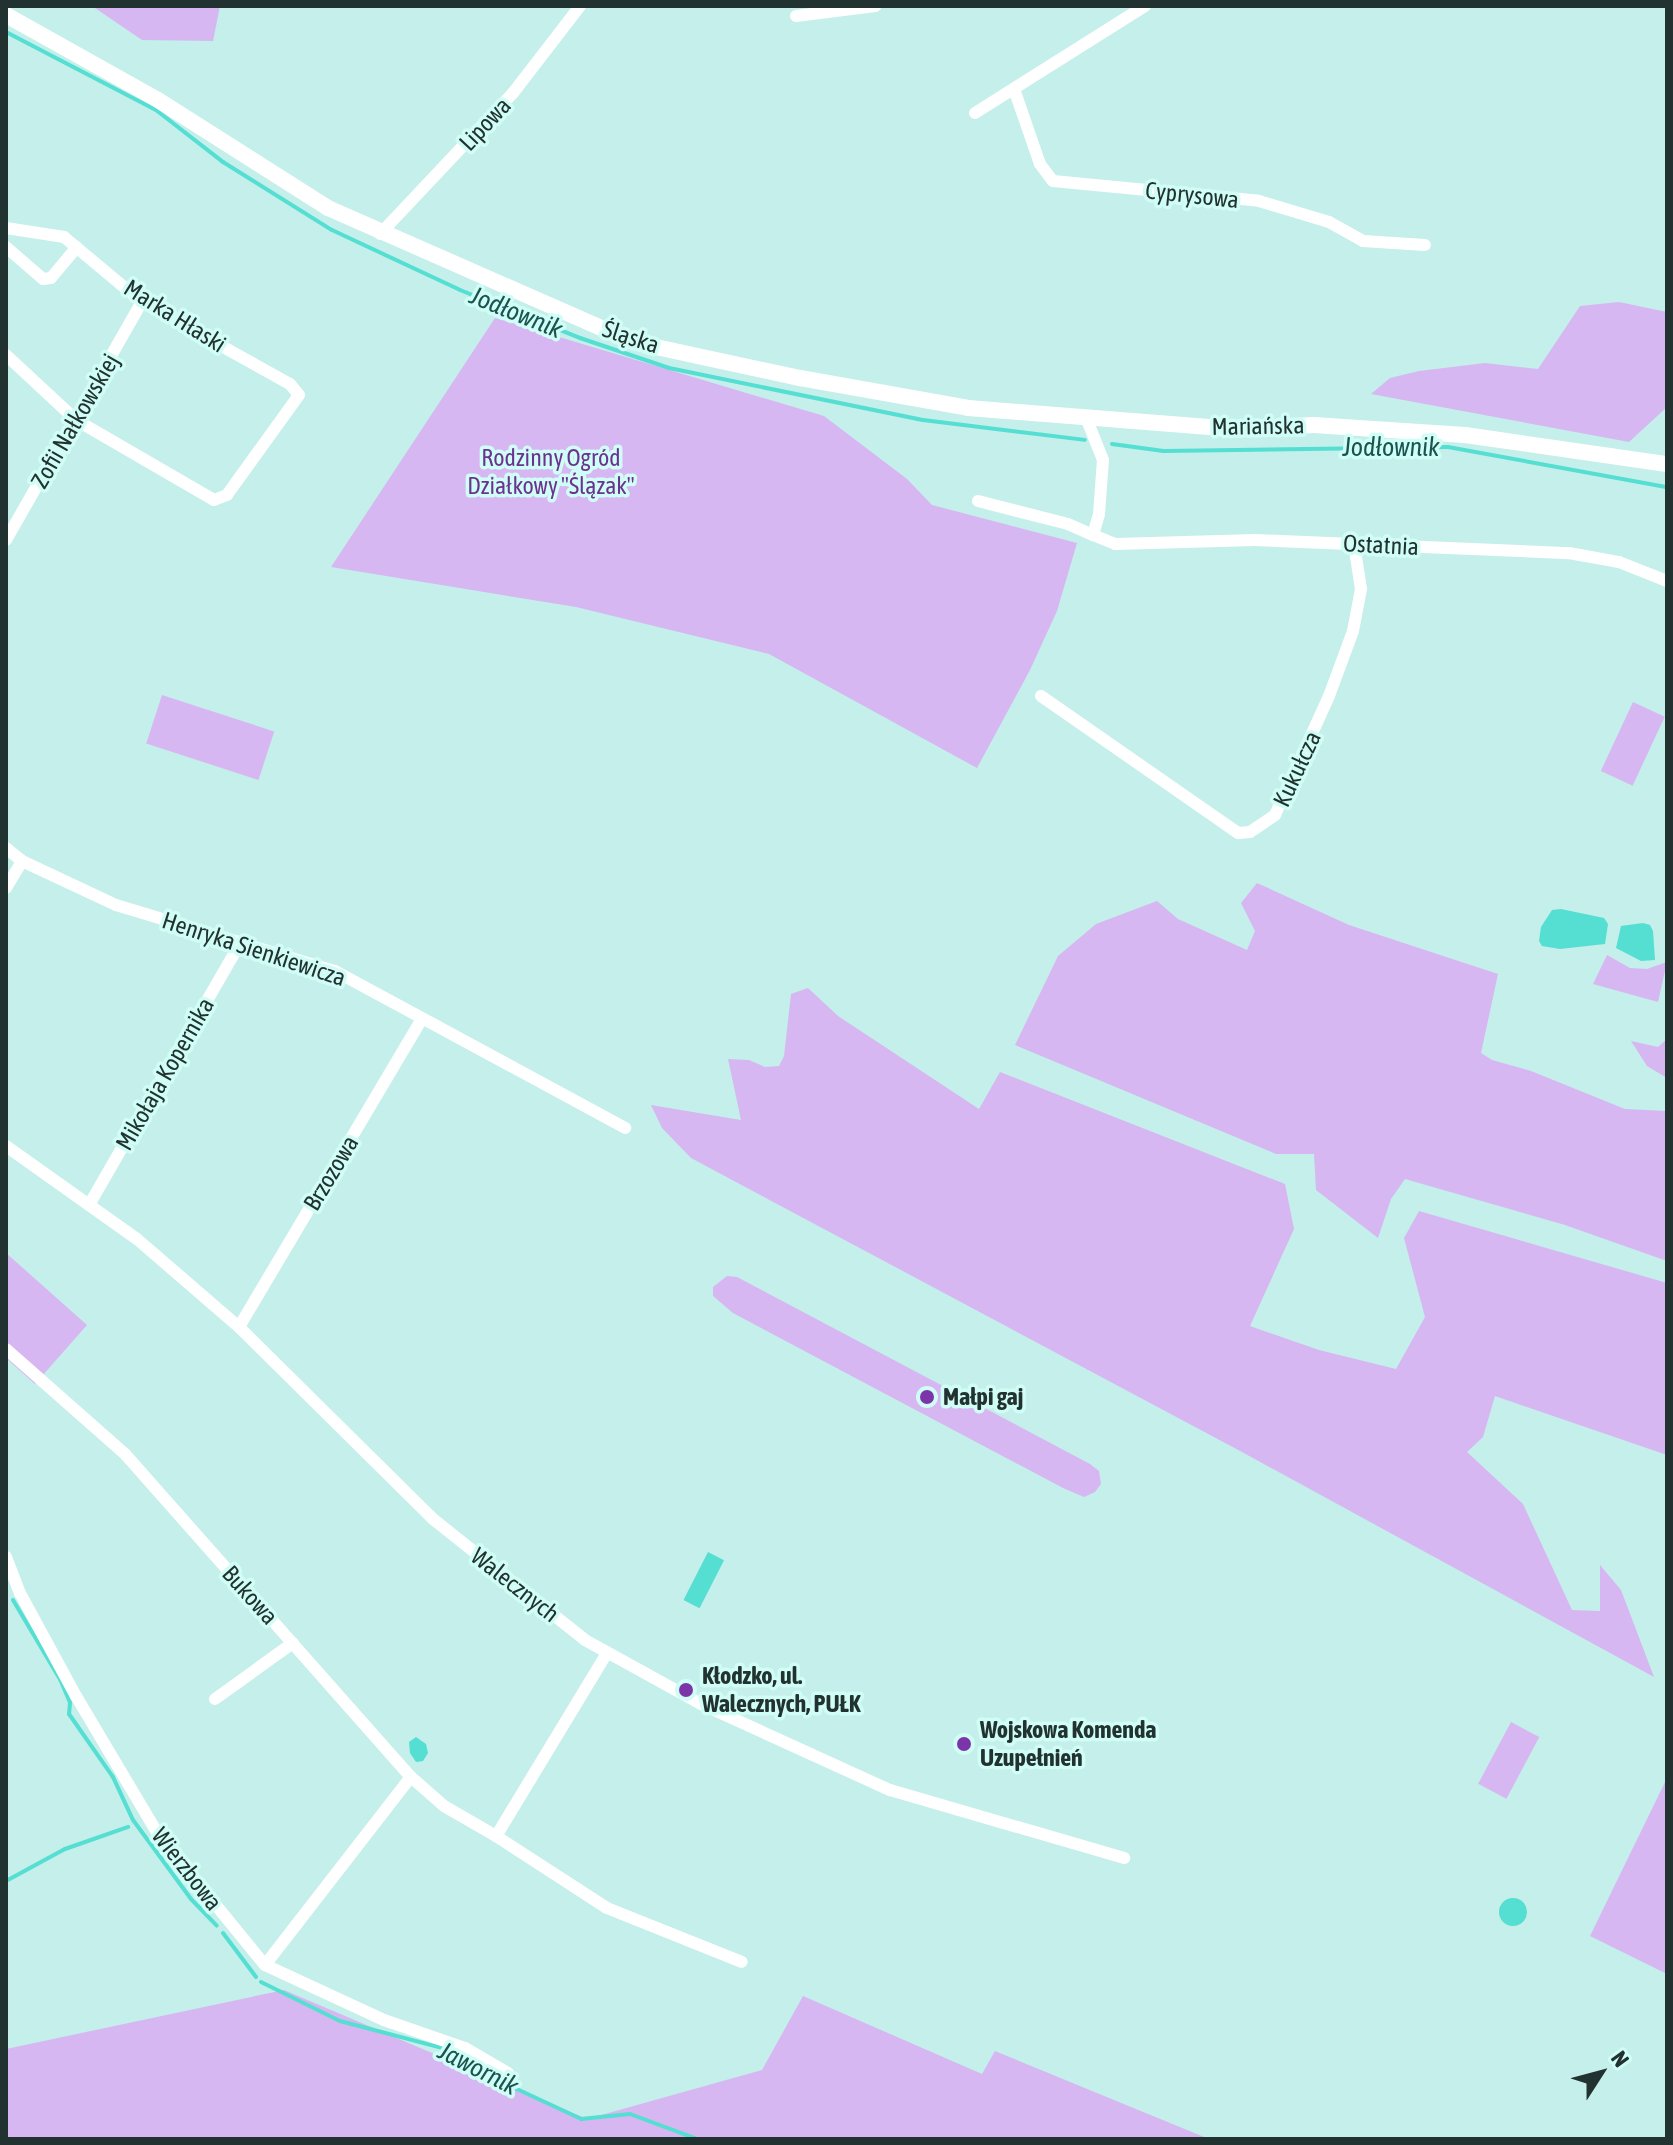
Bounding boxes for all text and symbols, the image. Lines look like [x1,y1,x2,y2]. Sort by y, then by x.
street label: Lipowa [453,91,517,157]
street label: Cyprysowa [1144,176,1240,214]
street label: Marka Hłaski [119,273,231,359]
water label: Jodłownik [465,280,567,346]
street label: Śląska [599,314,663,360]
street label: Zofii Nałkowskiej [25,349,125,493]
street label: Mariańska [1211,411,1305,441]
water label: Jodłownik [1343,432,1439,464]
park label: Rodzinny Ogród Działkowy "Ślązak" [467,444,635,500]
street label: Ostatnia [1342,529,1420,561]
street label: Kukułcza [1267,727,1327,811]
street label: Henryka Sienkiewicza [159,906,349,992]
street label: Mikołaja Kopernika [110,993,220,1155]
street label: Brzozowa [297,1130,365,1216]
place label: Małpi gaj [943,1383,1023,1411]
marker: Małpi gaj [918,1388,936,1406]
street label: Walecznych [465,1542,565,1628]
street label: Bukowa [216,1560,284,1630]
place label: Kłodzko, ul. Walecznych, PUŁK [702,1662,861,1718]
marker: Kłodzko, ul. Walecznych, PUŁK [677,1681,695,1699]
place label: Wojskowa Komenda Uzupełnień [980,1716,1157,1772]
marker: Wojskowa Komenda Uzupełnień [955,1735,973,1753]
street label: Wierzbowa [146,1822,228,1916]
north arrow [1561,2033,1641,2113]
water label: Jawornik [433,2036,523,2102]
text: N [1606,2046,1635,2072]

